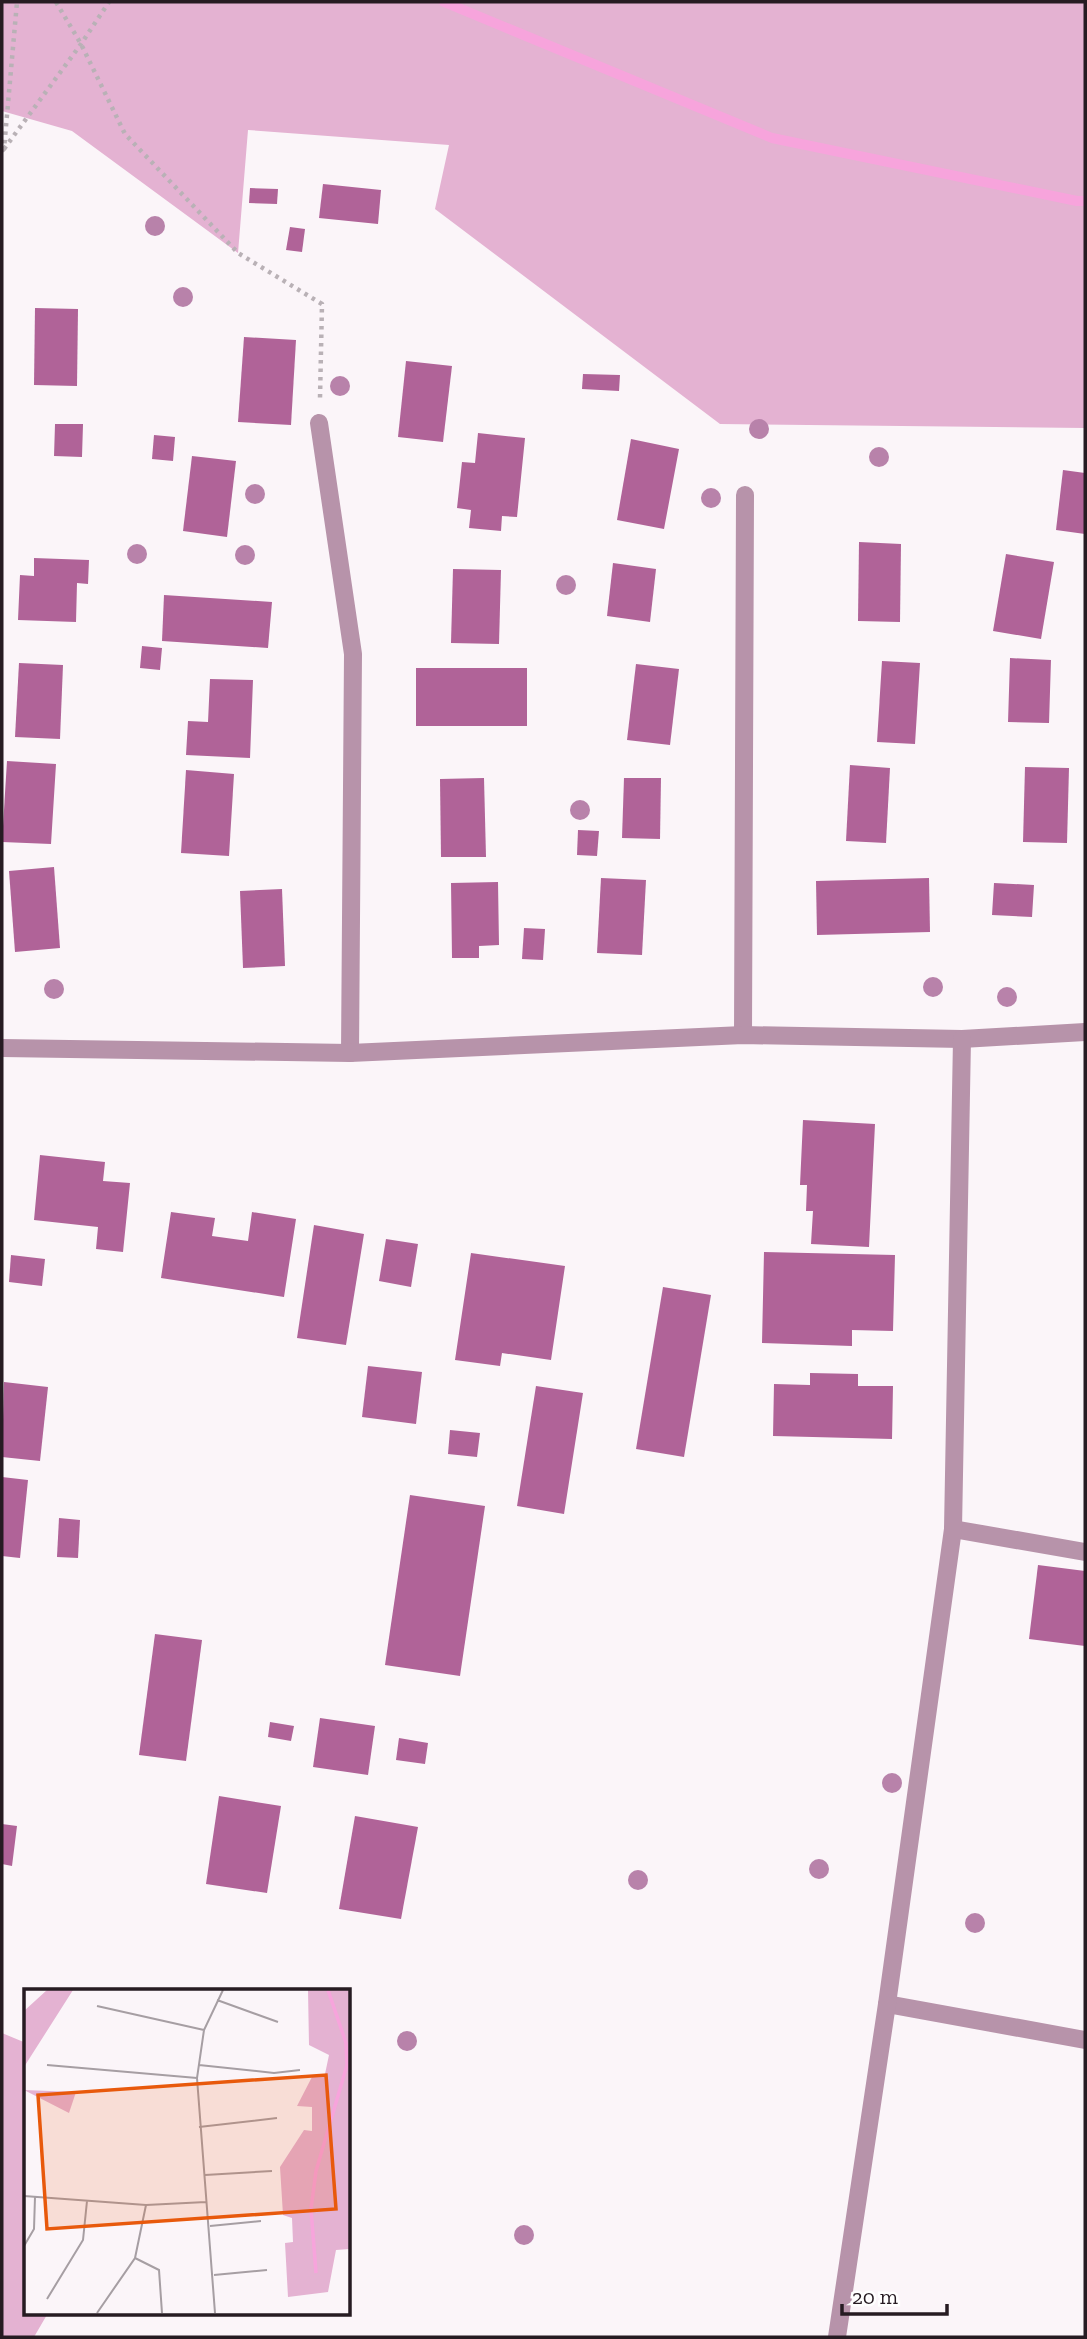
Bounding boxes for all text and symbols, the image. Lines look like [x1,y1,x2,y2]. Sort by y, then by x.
inset map [24,1989,350,2314]
scale bar [842,2272,947,2316]
text: 20 m [852,2284,898,2309]

